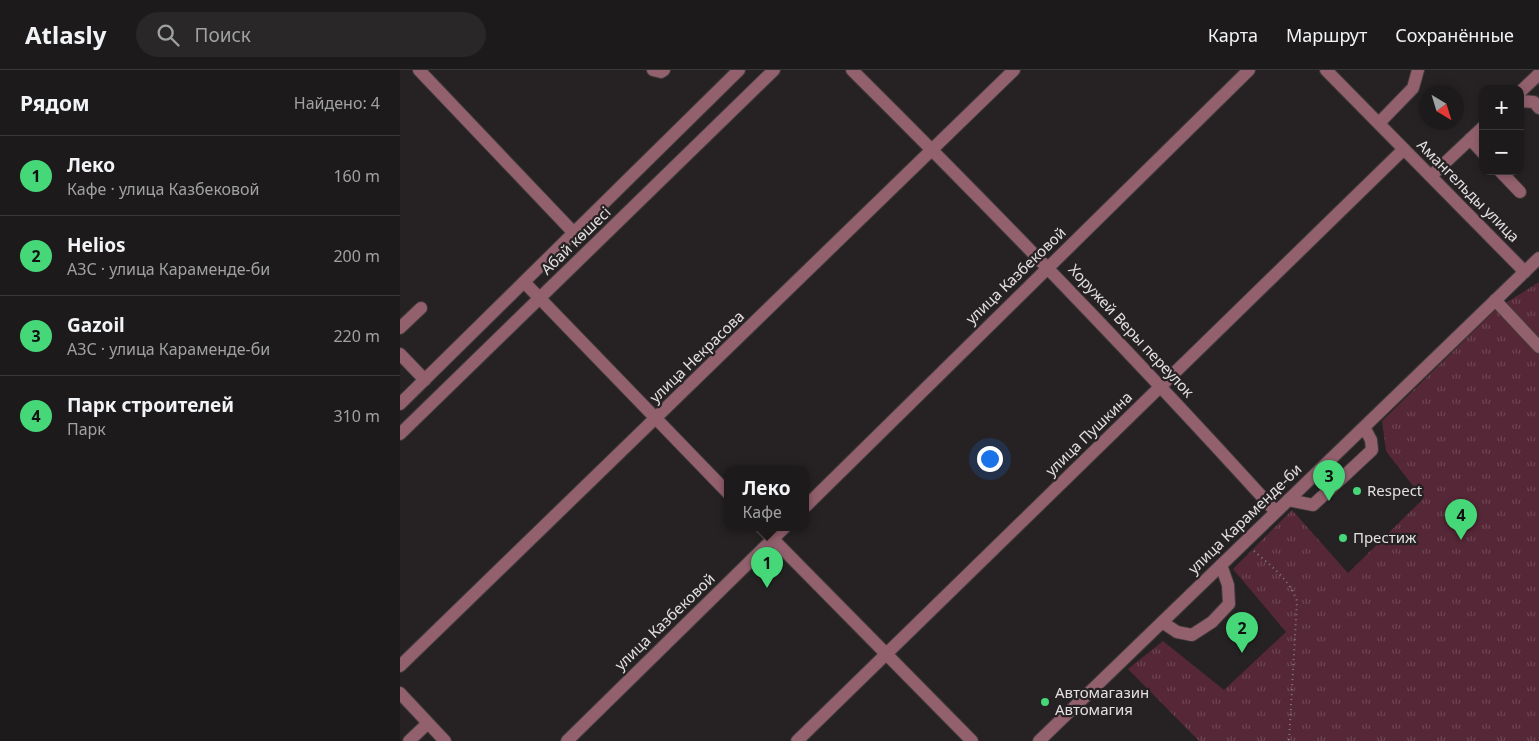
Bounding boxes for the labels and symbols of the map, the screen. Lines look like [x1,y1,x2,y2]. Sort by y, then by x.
north arrow [1419,85,1464,130]
street label: Амангельды улица [1413,135,1524,246]
street label: Абай көшесі [536,202,615,279]
street label: улица Казбековой [961,222,1070,328]
street label: Хоружей Веры переулок [1065,259,1199,401]
street label: улица Некрасова [645,306,748,407]
street label: улица Пушкина [1041,387,1136,480]
your location [977,446,1003,472]
street label: улица Караменде-би [1183,459,1306,578]
pin: 3 [1313,460,1345,501]
place label: Respect [1367,480,1423,500]
marker: Respect [1351,485,1363,497]
pin: 4 [1445,499,1477,540]
place label: Престиж [1353,527,1417,547]
marker: Престиж [1337,532,1349,544]
pin: 1 [751,547,783,588]
street label: улица Казбековой [610,568,719,674]
pin: 2 [1226,612,1258,653]
place label: Автомагазин Автомагия [1055,682,1149,719]
marker: Автомагазин Автомагия [1039,696,1051,708]

